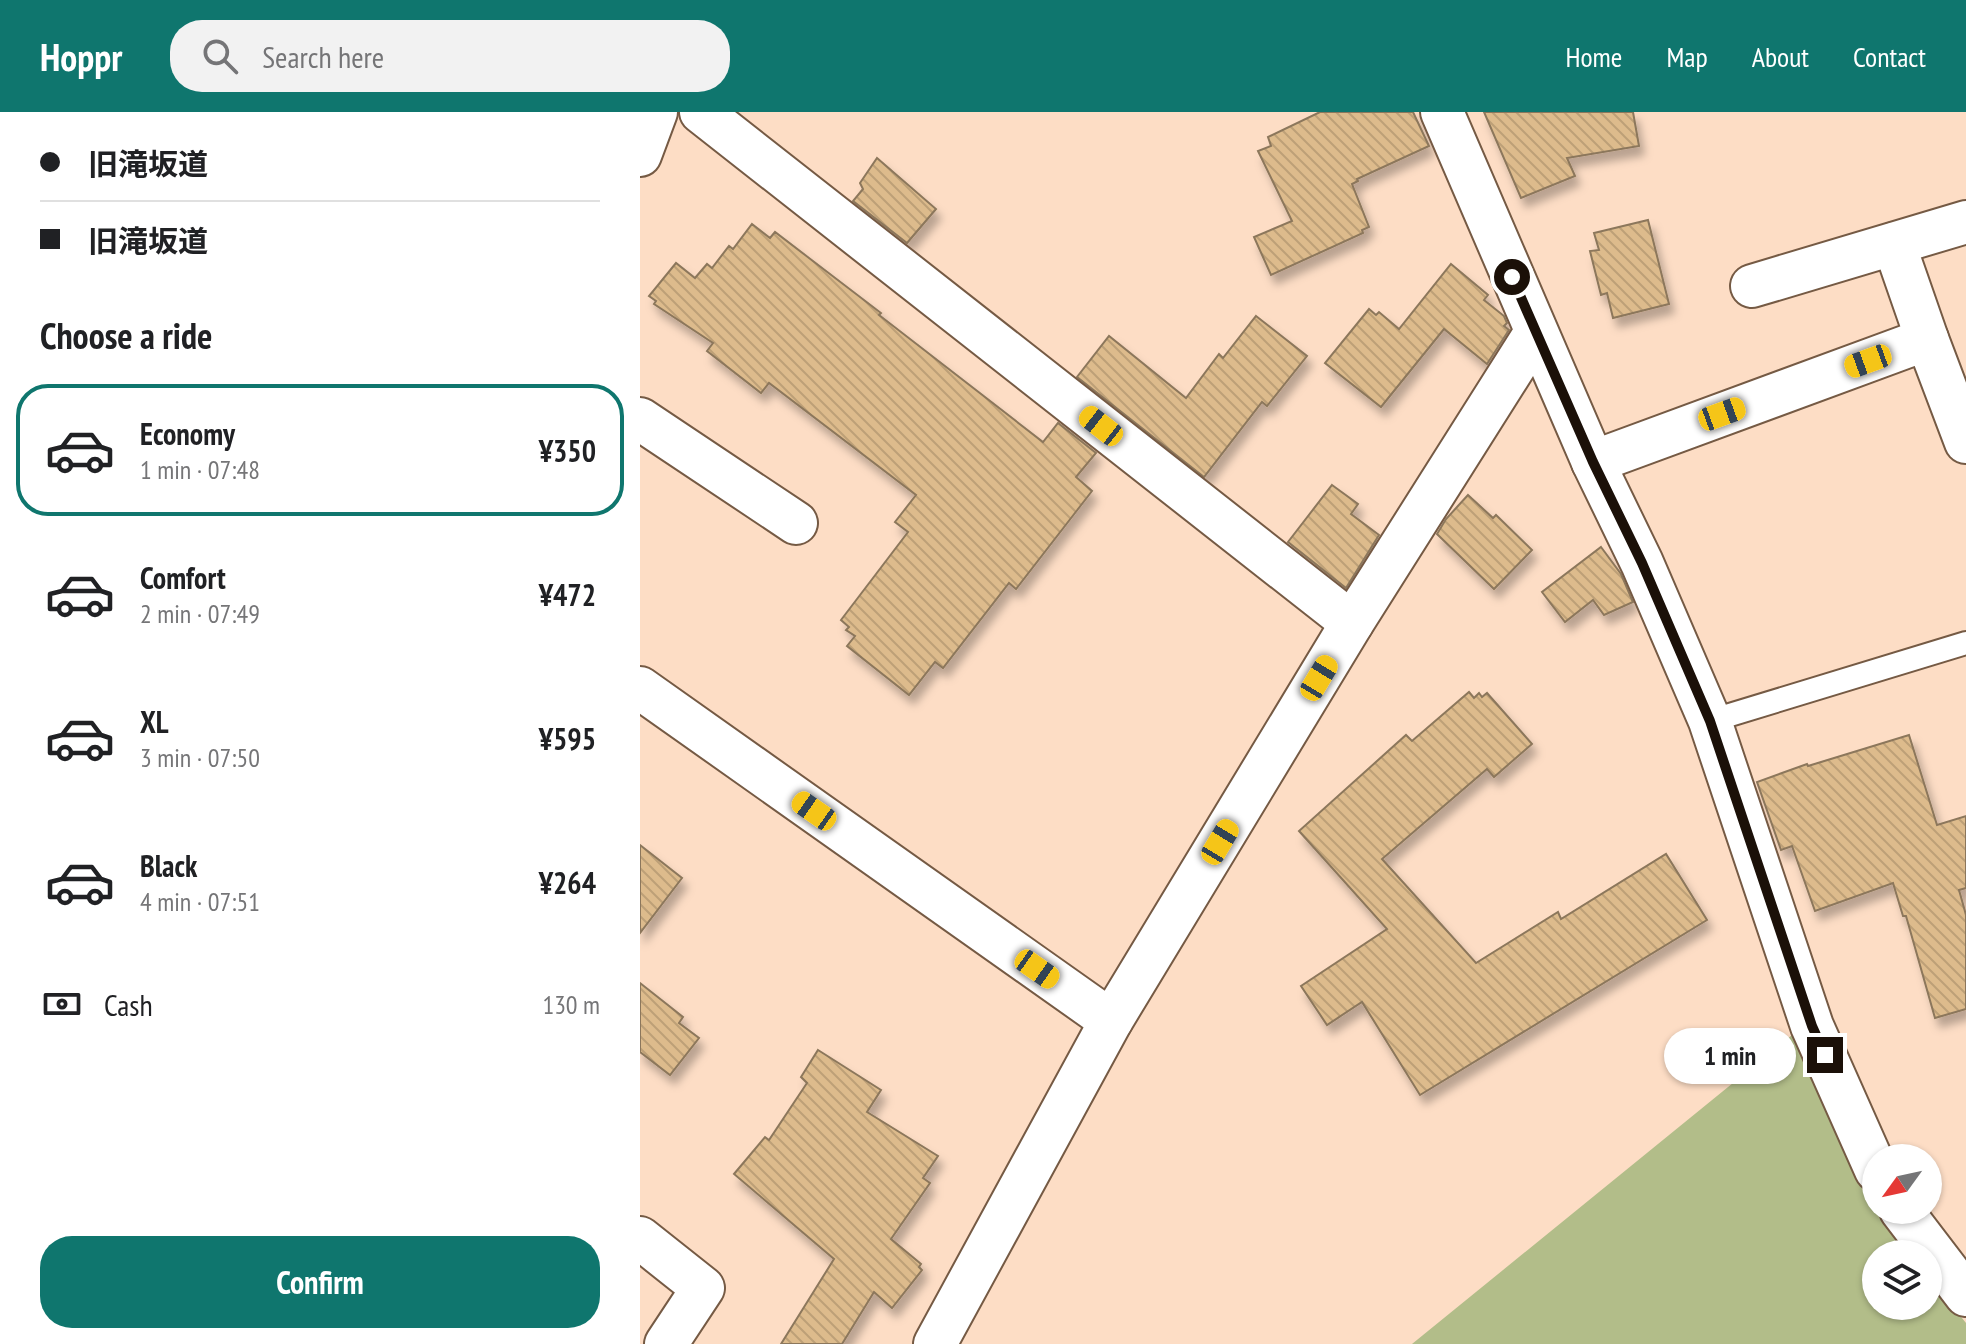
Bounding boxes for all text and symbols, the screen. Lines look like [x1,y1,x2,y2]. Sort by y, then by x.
search box [170,20,730,92]
text: Hoppr [40,32,122,81]
icon: search [198,34,242,78]
text: Search here [262,37,384,76]
text: Home [1566,38,1622,75]
text: Map [1666,38,1708,75]
text: About [1752,38,1809,75]
text: Contact [1853,38,1926,75]
text: 旧滝坂道 [88,144,208,183]
text: 旧滝坂道 [88,221,208,260]
route start [1494,259,1530,295]
text: Choose a ride [40,312,212,359]
car [1841,342,1895,380]
car [1695,395,1749,433]
car [1075,402,1127,450]
icon: car [44,414,116,486]
text: Economy [140,414,235,453]
text: ¥350 [539,431,596,470]
text: 1 min · 07:48 [140,453,260,486]
icon: car [44,558,116,630]
text: Comfort [140,558,226,597]
text: ¥472 [539,575,596,614]
text: 2 min · 07:49 [140,597,260,630]
car [1296,651,1342,705]
icon: car [44,702,116,774]
text: XL [140,702,169,741]
text: ¥595 [539,719,596,758]
text: 3 min · 07:50 [140,741,260,774]
car [787,787,841,835]
car [1197,815,1243,869]
icon: car [44,846,116,918]
text: Black [140,846,197,885]
text: ¥264 [539,863,596,902]
text: 4 min · 07:51 [140,885,260,918]
car [1010,945,1064,993]
icon: cash [40,982,84,1026]
text: Cash [104,985,153,1024]
text: 130 m [542,988,600,1021]
callout: 1 min [1665,1027,1797,1083]
route end [1807,1037,1843,1073]
text: 1 min [1704,1039,1756,1072]
north arrow [1862,1144,1942,1224]
map controls [1862,1144,1942,1320]
button: Confirm [40,1236,600,1328]
button: layers [1862,1240,1942,1320]

